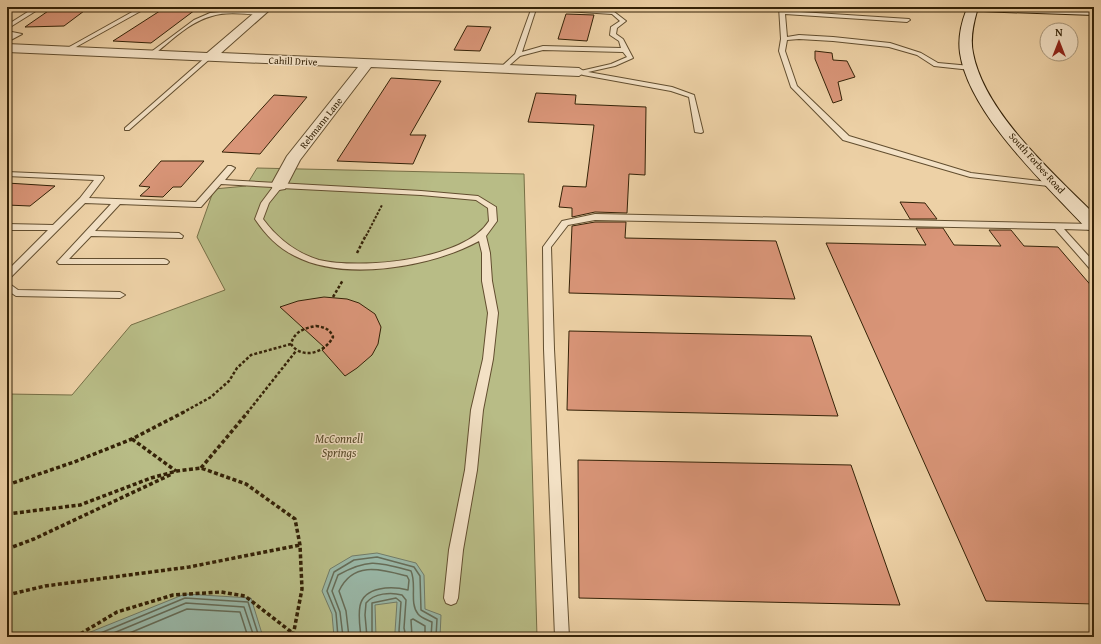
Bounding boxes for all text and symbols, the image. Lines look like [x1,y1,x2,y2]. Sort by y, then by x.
north arrow [1039,22,1079,62]
text: N [1055,24,1063,40]
street label: Cahill Drive [268,53,318,69]
street label: Rebmann Lane [296,94,346,152]
street label: South Forbes Road [1006,129,1069,197]
park label: McConnell Springs [315,430,363,461]

